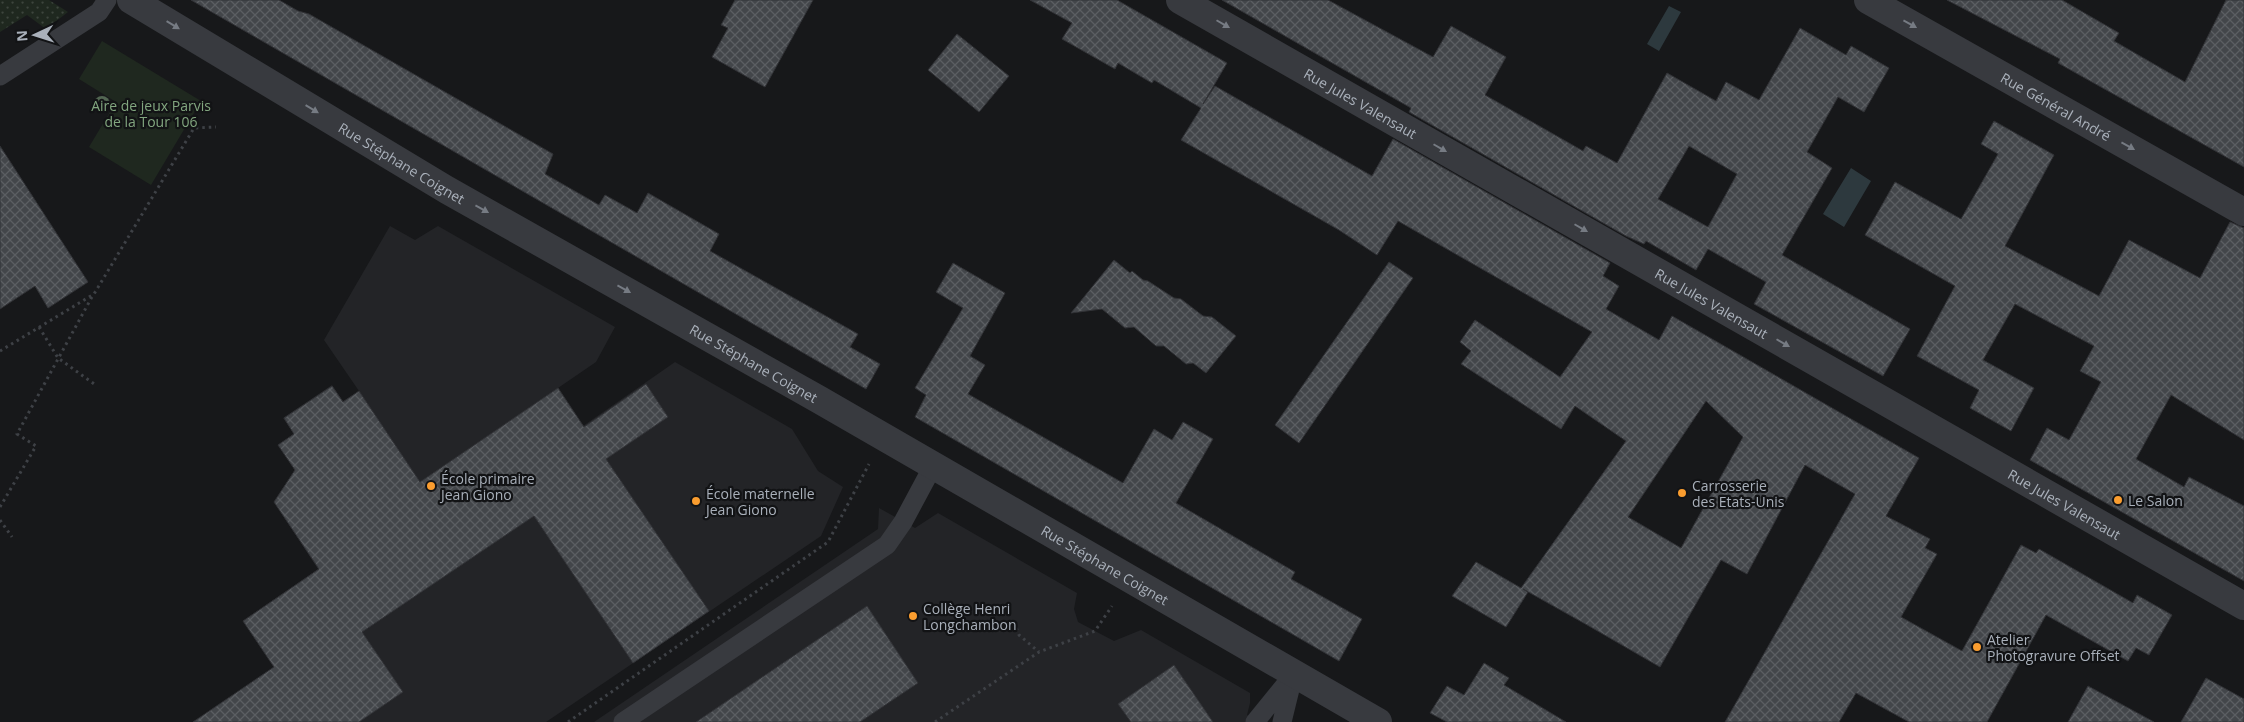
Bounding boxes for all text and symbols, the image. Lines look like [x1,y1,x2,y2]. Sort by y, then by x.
north arrow [10,10,60,60]
one-way arrow [1215,20,1230,28]
one-way arrow [1903,20,1918,28]
one-way arrow [166,21,179,30]
text: N [12,30,31,42]
street label: Rue Jules Valensaut [1301,63,1421,143]
street label: Rue Général André [1998,67,2115,145]
park label: Aire de jeux Parvis de la Tour 106 [91,96,211,131]
one-way arrow [306,104,319,113]
street label: Rue Stéphane Coignet [335,118,469,208]
one-way arrow [2122,142,2135,151]
one-way arrow [1432,144,1447,152]
one-way arrow [475,205,489,214]
one-way arrow [1574,224,1588,233]
street label: Rue Jules Valensaut [1652,263,1772,343]
one-way arrow [616,285,631,293]
street label: Rue Stéphane Coignet [686,319,821,407]
one-way arrow [1776,339,1790,348]
street label: Rue Jules Valensaut [2005,464,2124,544]
place label: École primaire Jean Giono [439,469,535,504]
place label: Carrosserie des Etats-Unis [1692,476,1785,511]
marker: École primaire Jean Giono [425,480,437,492]
place label: École maternelle Jean Giono [704,484,815,519]
marker: Carrosserie des Etats-Unis [1676,487,1688,499]
place label: Le Salon [2128,491,2183,510]
marker: Le Salon [2112,494,2124,506]
marker: École maternelle Jean Giono [690,495,702,507]
street label: Rue Stéphane Coignet [1038,520,1172,609]
place label: Collège Henri Longchambon [923,599,1017,634]
marker: Collège Henri Longchambon [907,610,919,622]
place label: Atelier Photogravure Offset [1987,630,2120,665]
marker: Atelier Photogravure Offset [1971,641,1983,653]

